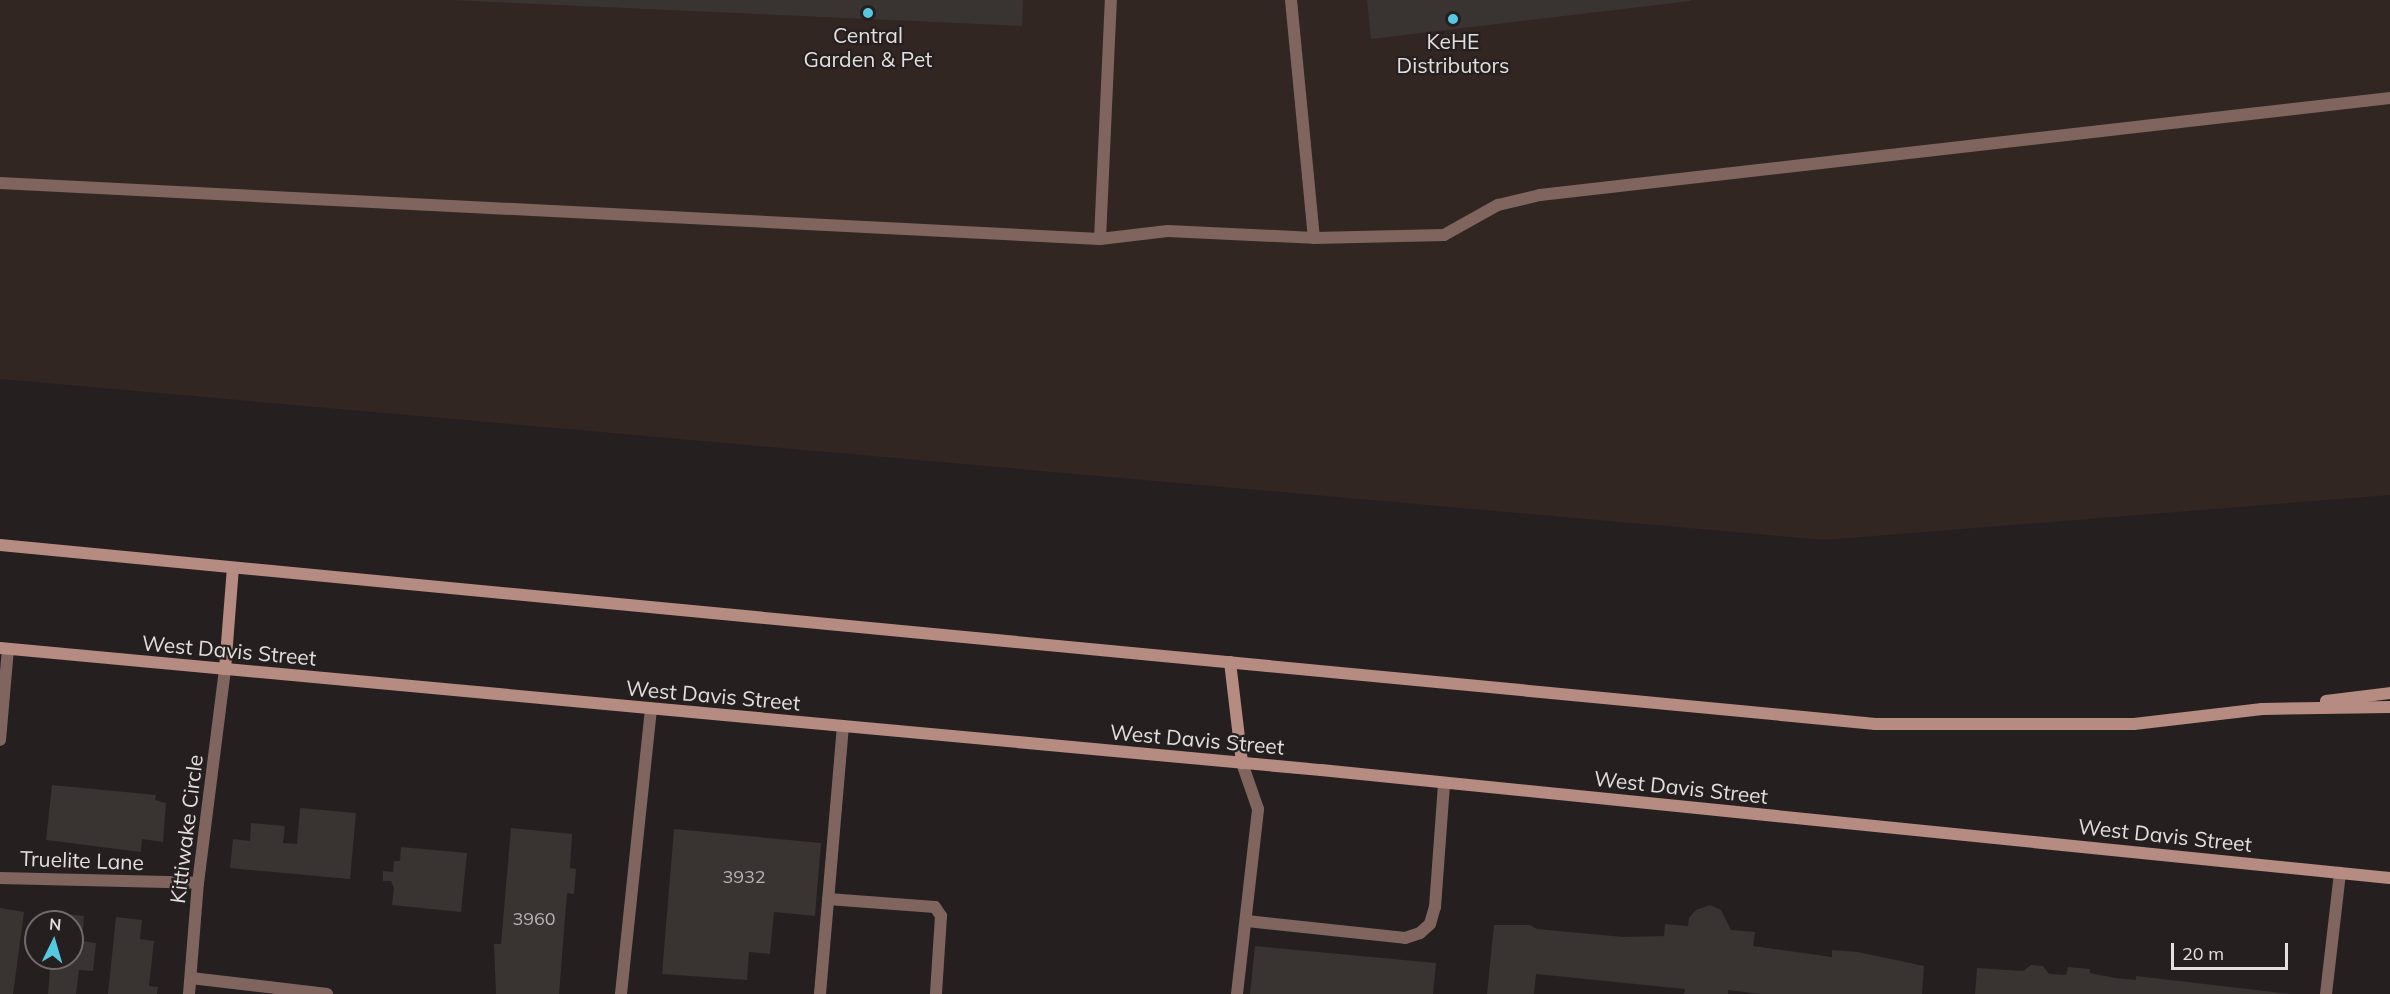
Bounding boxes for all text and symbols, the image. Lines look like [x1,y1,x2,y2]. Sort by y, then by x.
marker: Central Garden & Pet [861,6,875,20]
marker: KeHE Distributors [1446,12,1460,26]
place label: Central Garden & Pet [804,22,932,72]
place label: KeHE Distributors [1397,28,1509,78]
street label: West Davis Street [141,630,317,670]
street label: West Davis Street [625,675,801,715]
street label: West Davis Street [1109,719,1285,759]
street label: Kittiwake Circle [164,753,208,905]
street label: West Davis Street [1593,765,1769,809]
street label: West Davis Street [2077,813,2253,857]
street label: Truelite Lane [20,845,144,875]
house number: 3932 [722,866,766,888]
house number: 3960 [512,908,556,930]
north arrow [24,910,84,970]
text: N [48,914,62,935]
scale bar [2174,931,2291,969]
text: 20 m [2182,942,2224,965]

